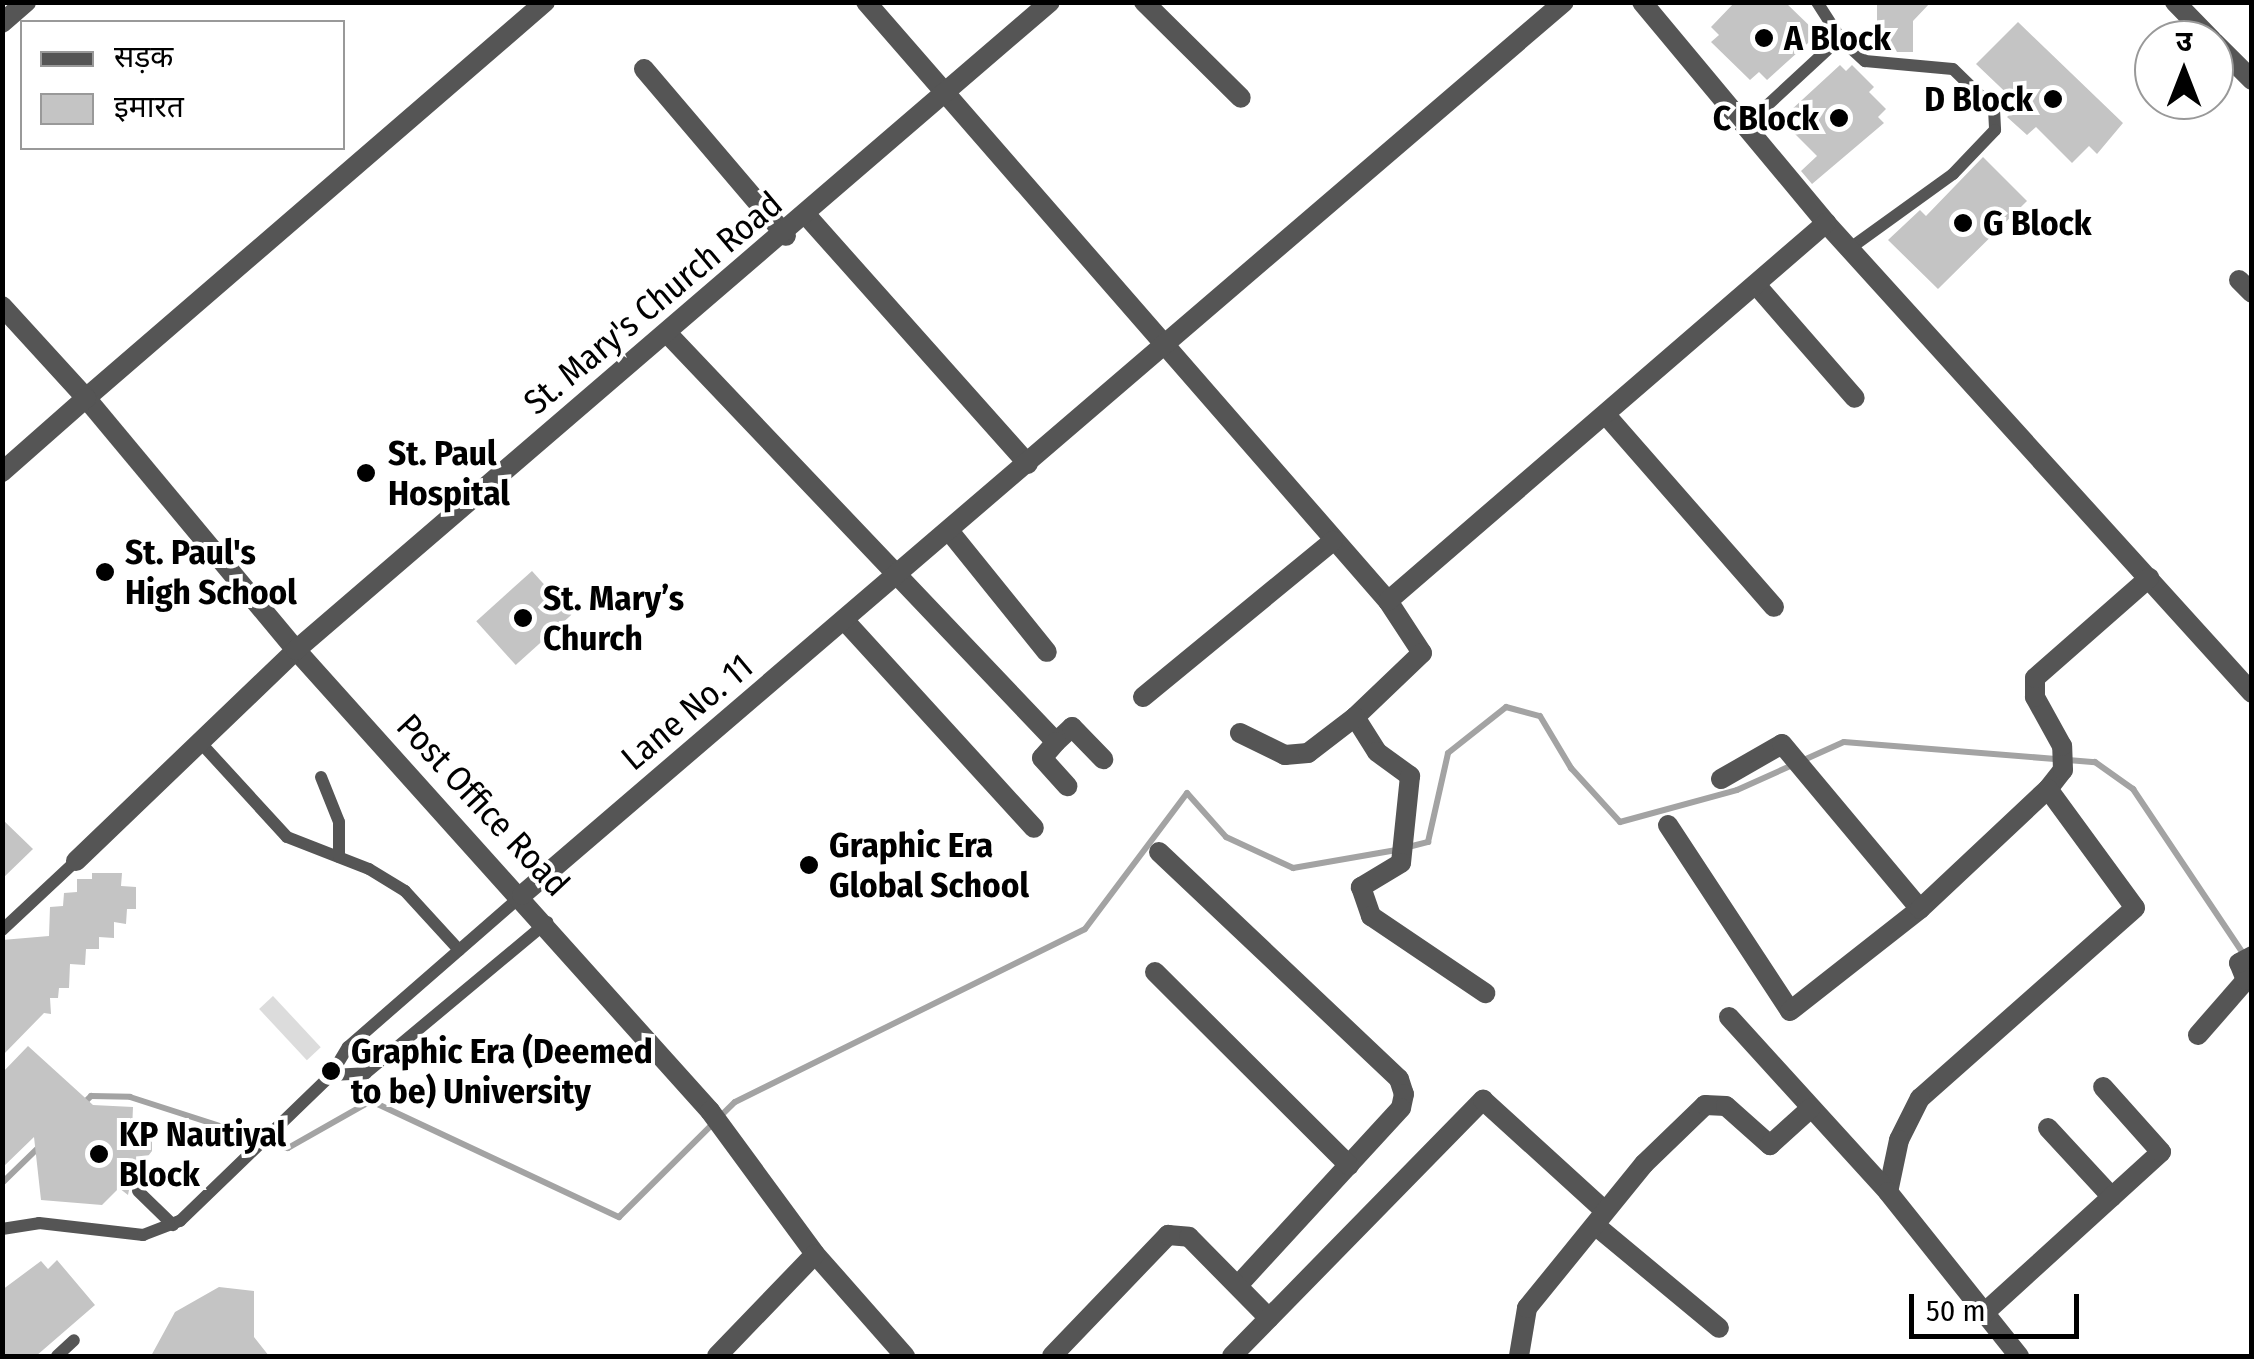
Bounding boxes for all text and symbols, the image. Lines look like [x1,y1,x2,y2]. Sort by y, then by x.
place label: A Block [1784,17,1891,59]
legend [20,20,345,150]
north arrow [2134,20,2234,120]
text: उ [2176,25,2192,58]
marker: A Block [1753,27,1775,49]
text: सड़क [114,39,173,75]
place label: D Block [1924,78,2033,120]
marker: D Block [2042,88,2064,110]
text: इमारत [114,89,184,125]
place label: C Block [1713,97,1819,139]
marker: C Block [1828,107,1850,129]
street label: St. Mary's Church Road [515,183,791,423]
place label: G Block [1983,202,2092,244]
marker: G Block [1952,212,1974,234]
place label: St. Paul Hospital [388,432,510,514]
marker: St. Paul Hospital [353,460,379,486]
place label: St. Paul's High School [125,531,297,613]
marker: St. Paul's High School [94,561,116,583]
place label: St. Mary’s Church [543,577,684,659]
marker: St. Mary’s Church [512,607,534,629]
street label: Lane No. 11 [613,645,761,779]
street label: Post Office Road [388,705,578,905]
place label: Graphic Era Global School [829,824,1029,906]
marker: Graphic Era Global School [798,854,820,876]
place label: Graphic Era (Deemed to be) University [351,1030,653,1112]
marker: Graphic Era (Deemed to be) University [320,1060,342,1082]
place label: KP Nautiyal Block [119,1113,286,1195]
marker: KP Nautiyal Block [88,1143,110,1165]
scale bar [1914,1274,2084,1336]
text: 50 m [1926,1293,1986,1329]

